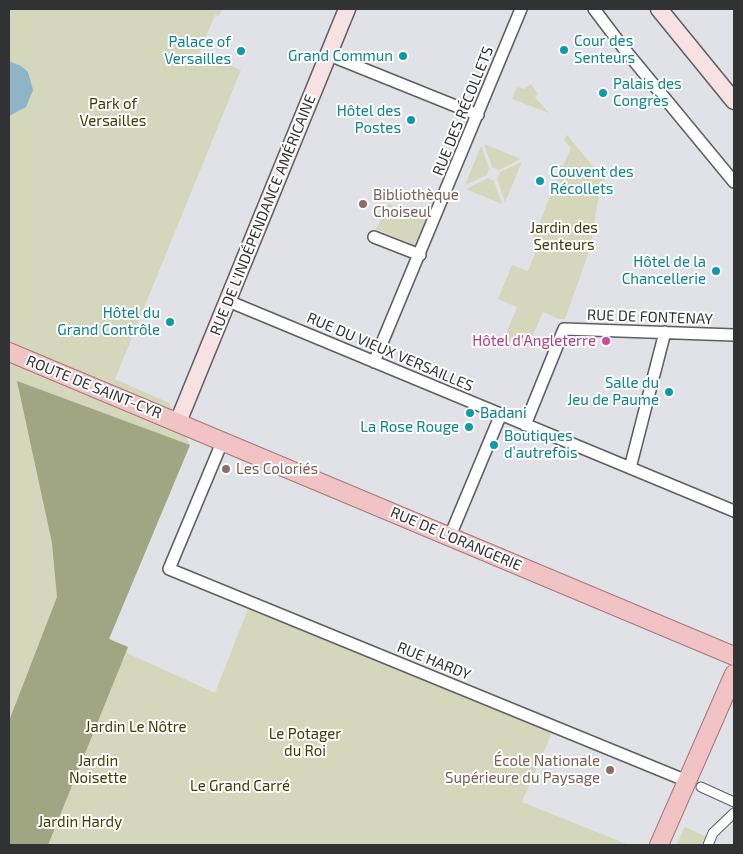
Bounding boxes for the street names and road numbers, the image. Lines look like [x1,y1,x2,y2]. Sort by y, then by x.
street label: RUE DES RÉCOLLETS [429,44,497,178]
street label: RUE DE L'INDÉPENDANCE AMÉRICAINE [206,92,320,338]
street label: RUE DE FONTENAY [587,306,713,328]
street label: RUE DU VIEUX VERSAILLES [304,309,476,395]
street label: ROUTE DE SAINT-CYR [24,352,164,422]
street label: RUE DE L'ORANGERIE [388,503,524,575]
street label: RUE HARDY [395,638,473,684]

